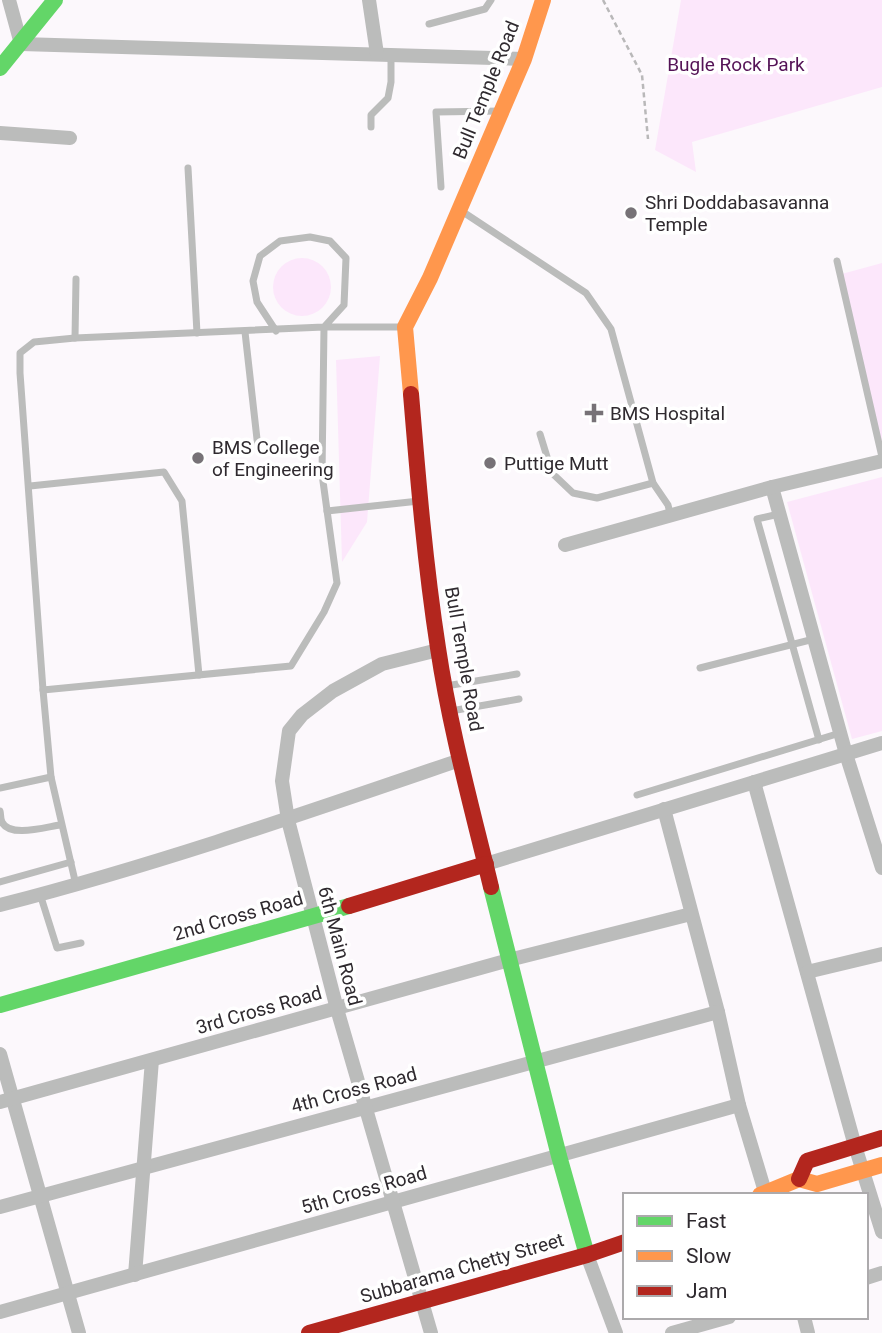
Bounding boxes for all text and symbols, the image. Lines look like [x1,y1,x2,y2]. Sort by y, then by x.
street label: Bull Temple Road [448,18,524,162]
park label: Bugle Rock Park [667,53,805,76]
place label: Shri Doddabasavanna Temple [645,191,829,236]
marker: Shri Doddabasavanna Temple [623,205,639,221]
place label: BMS Hospital [610,402,725,425]
marker: BMS Hospital [584,403,604,423]
place label: BMS College of Engineering [212,436,334,481]
marker: BMS College of Engineering [190,450,206,466]
place label: Puttige Mutt [504,452,608,475]
marker: Puttige Mutt [482,455,498,471]
street label: Bull Temple Road [440,585,488,733]
street label: 6th Main Road [313,884,367,1008]
street label: 2nd Cross Road [170,886,306,946]
street label: 3rd Cross Road [193,981,325,1039]
street label: 4th Cross Road [289,1062,419,1118]
street label: 5th Cross Road [299,1161,429,1219]
legend [623,1193,868,1319]
text: Fast [686,1209,727,1233]
street label: Subbarama Chetty Street [358,1228,566,1308]
text: Slow [686,1244,732,1268]
text: Jam [686,1279,727,1303]

